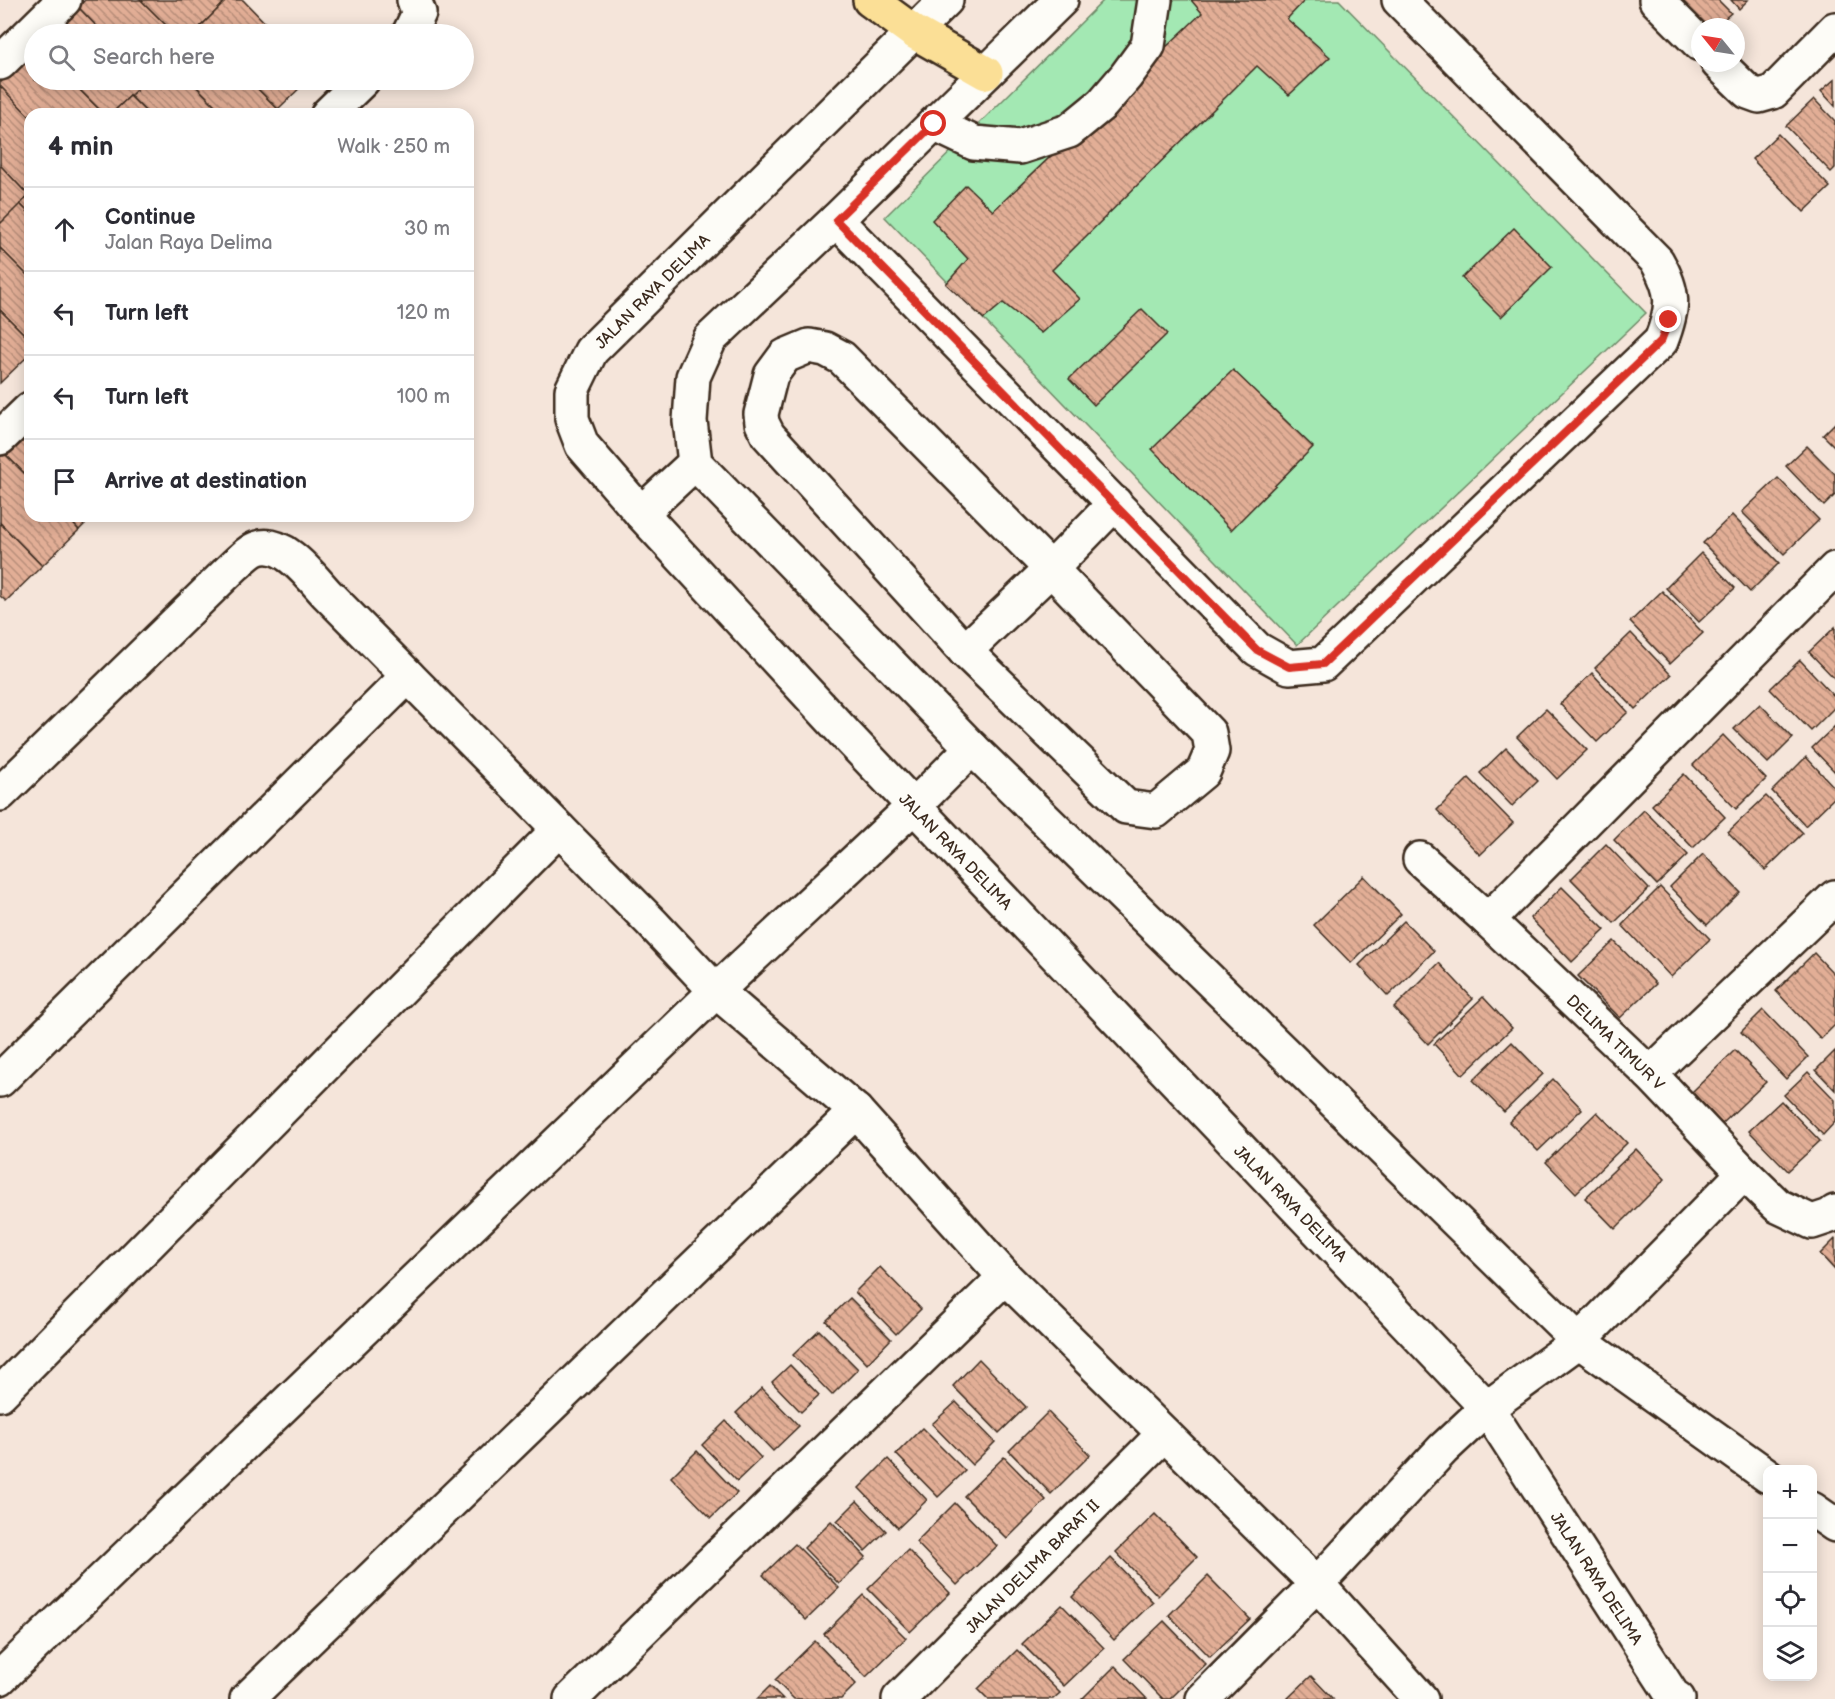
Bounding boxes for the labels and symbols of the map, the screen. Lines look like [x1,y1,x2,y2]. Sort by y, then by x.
north arrow [1691,18,1745,72]
route start [920,110,946,136]
street label: JALAN RAYA DELIMA [592,231,715,353]
route end [1655,306,1681,332]
street label: JALAN RAYA DELIMA [894,790,1016,914]
street label: DELIMA TIMUR V [1562,991,1668,1095]
street label: JALAN RAYA DELIMA [1229,1142,1351,1266]
street label: JALAN DELIMA BARAT II [962,1496,1104,1638]
street label: JALAN RAYA DELIMA [1546,1509,1646,1649]

